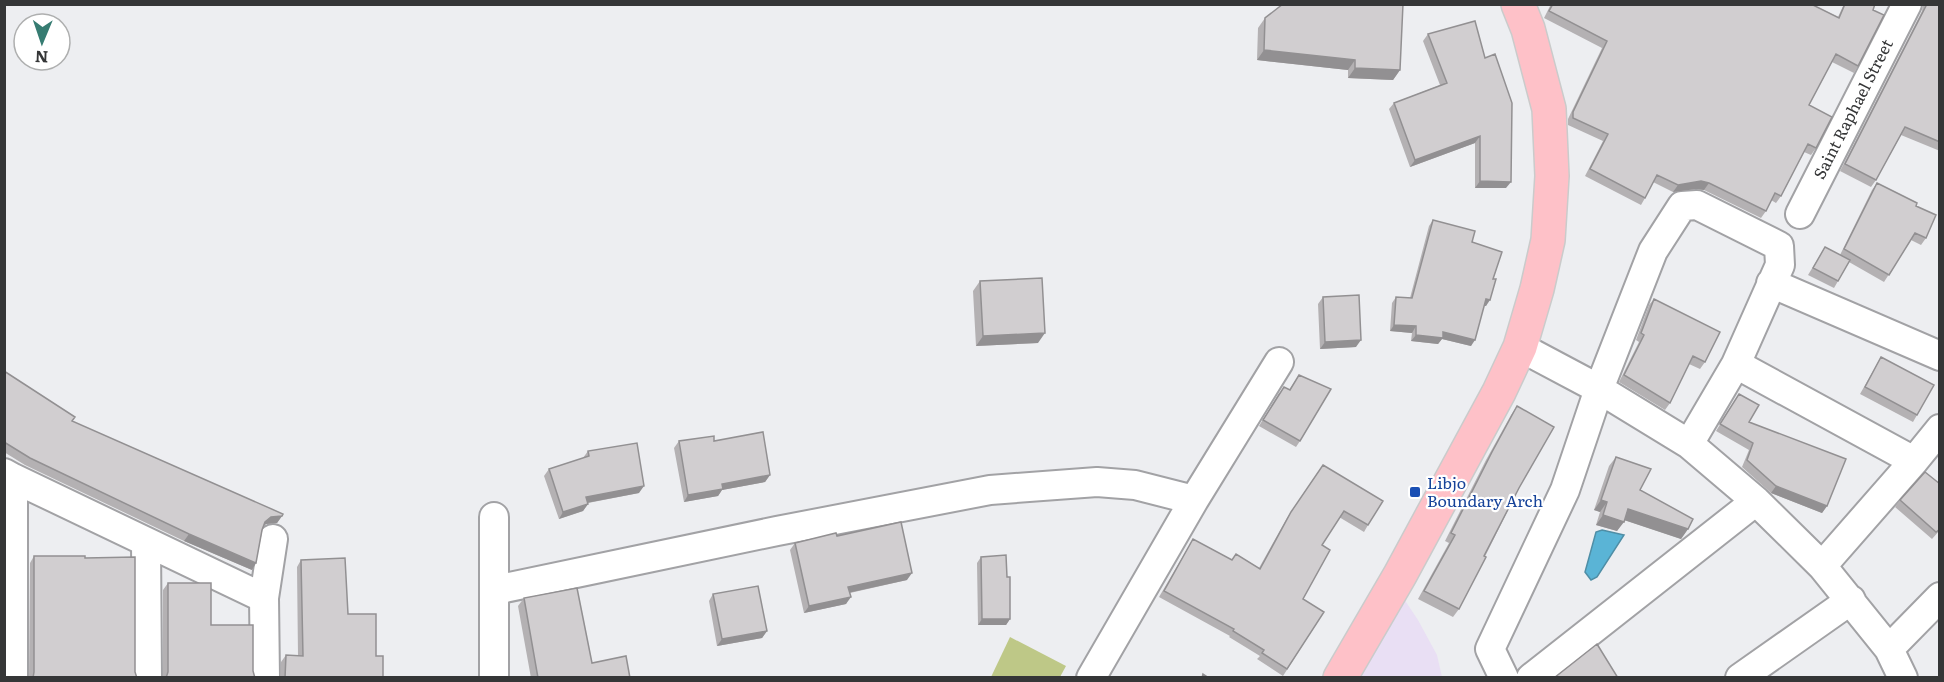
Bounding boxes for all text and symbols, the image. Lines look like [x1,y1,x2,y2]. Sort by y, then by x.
north arrow [12,12,72,72]
street label: Saint Raphael Street [1806,34,1898,183]
text: N [34,46,49,70]
place label: Libjo Boundary Arch [1427,470,1543,512]
marker: Libjo Boundary Arch [1408,485,1422,499]

